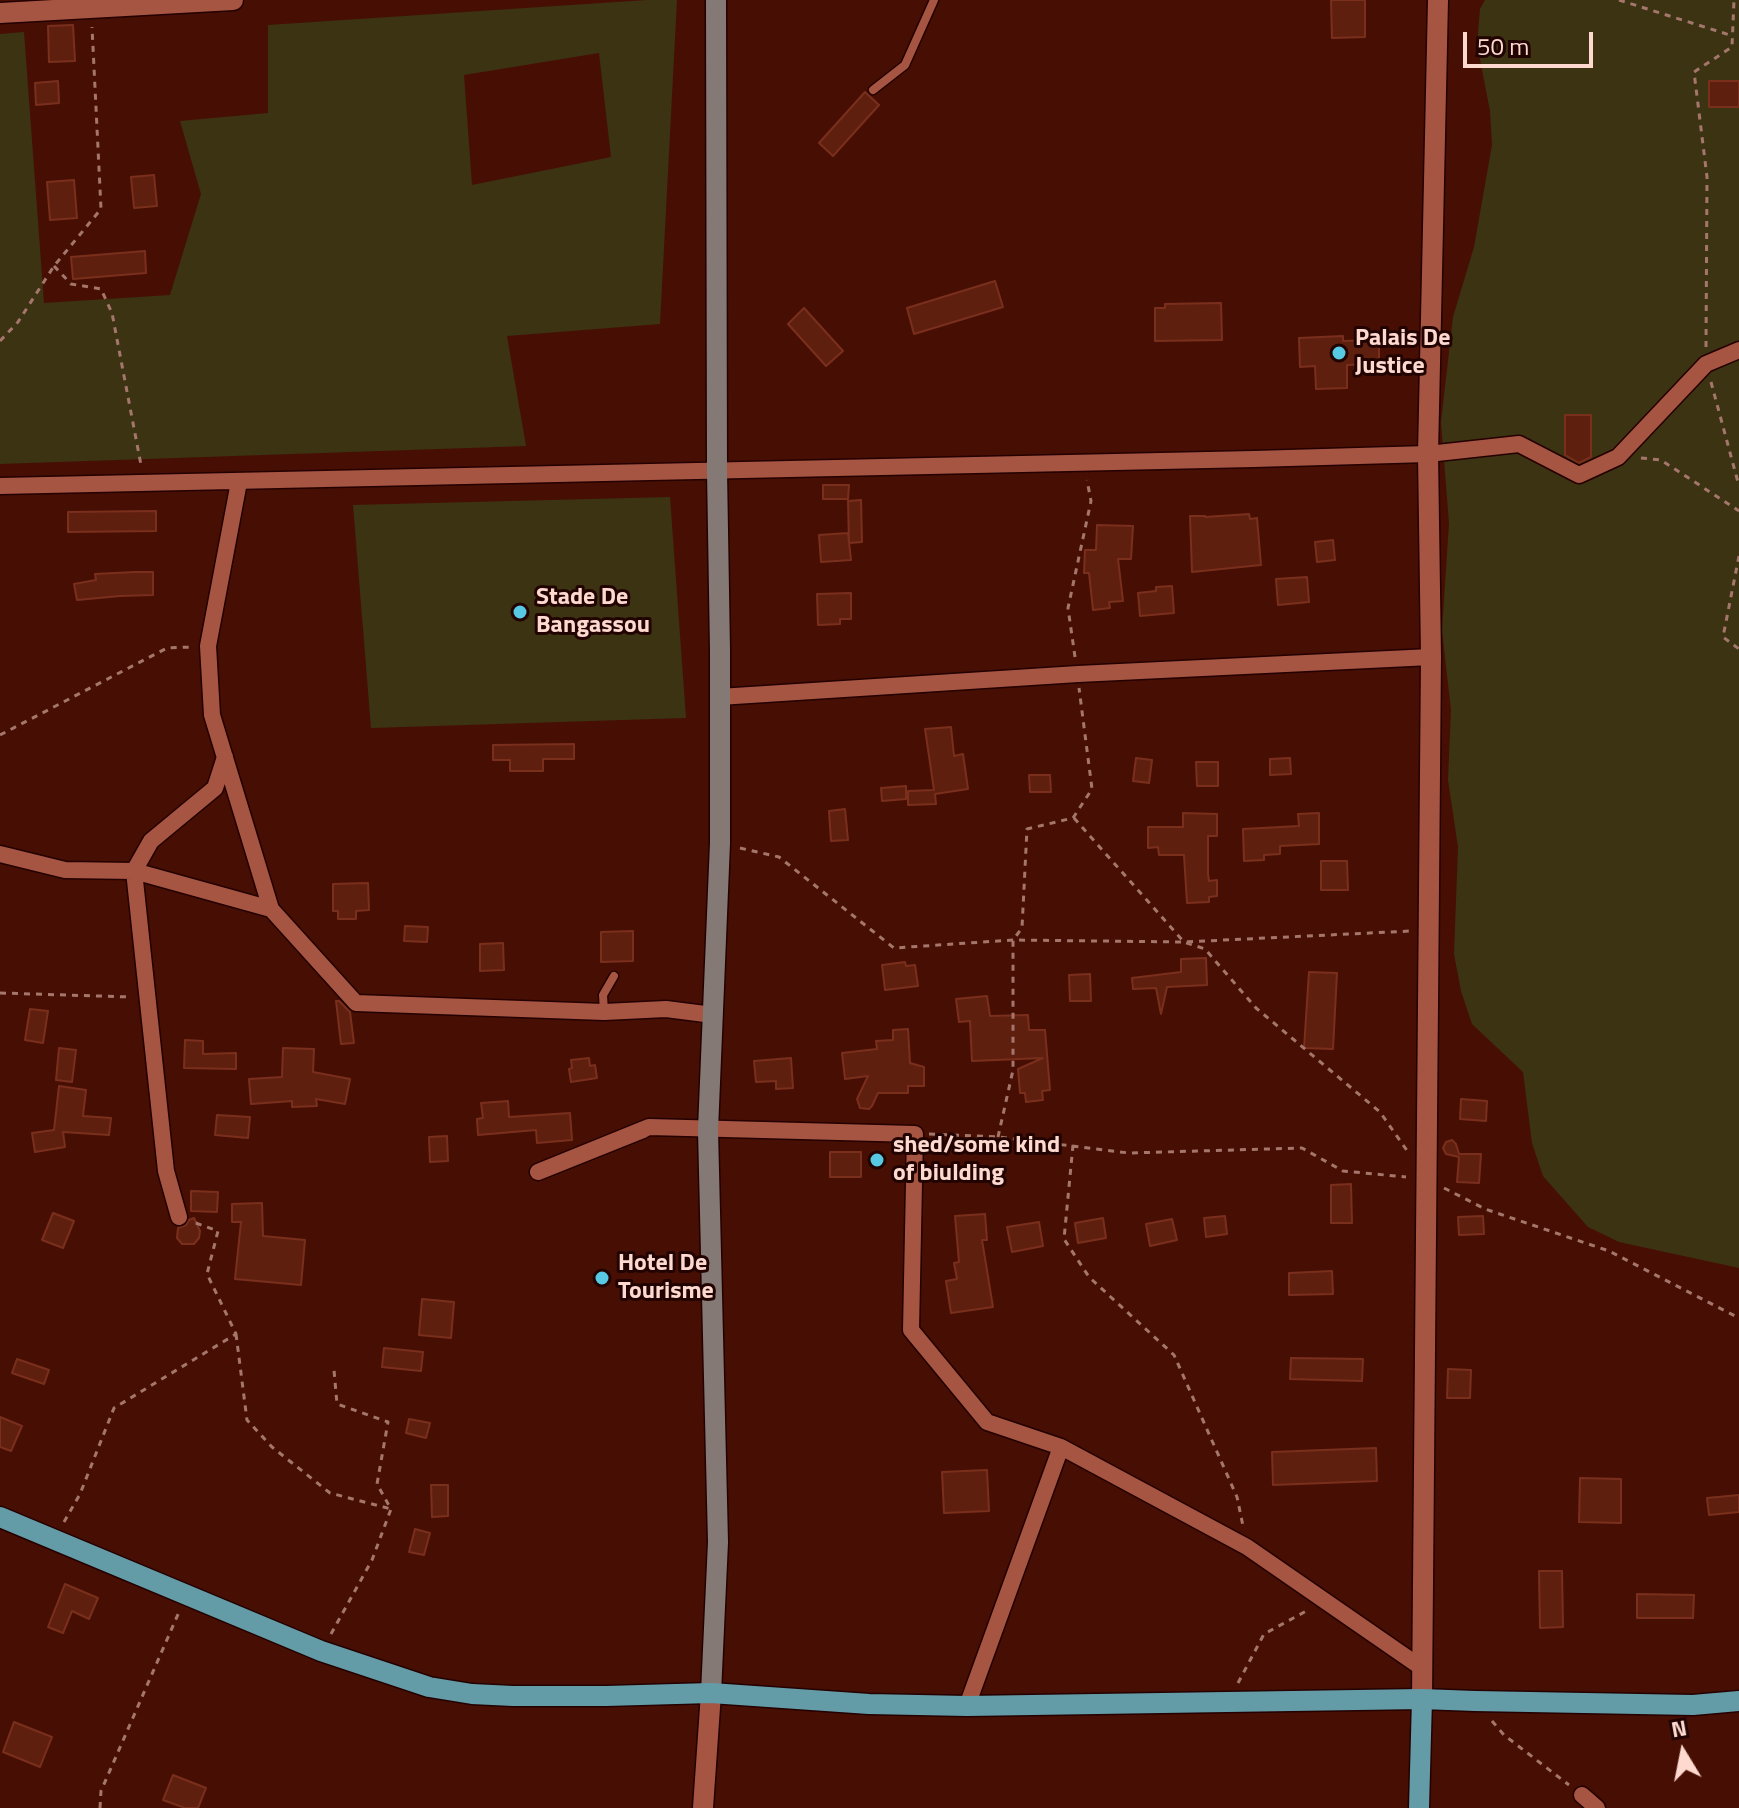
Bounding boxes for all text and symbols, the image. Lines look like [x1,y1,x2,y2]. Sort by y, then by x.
scale bar [1467,16,1597,66]
text: 50 m [1477,28,1529,64]
place label: Palais De Justice [1355,325,1450,381]
marker: Palais De Justice [1330,344,1348,362]
place label: Stade De Bangassou [536,584,650,640]
marker: Stade De Bangassou [511,603,529,621]
place label: shed/some kind of biulding [893,1132,1060,1188]
marker: shed/some kind of biulding [868,1151,886,1169]
place label: Hotel De Tourisme [618,1250,714,1306]
marker: Hotel De Tourisme [593,1269,611,1287]
text: N [1668,1710,1689,1746]
north arrow [1643,1712,1723,1792]

